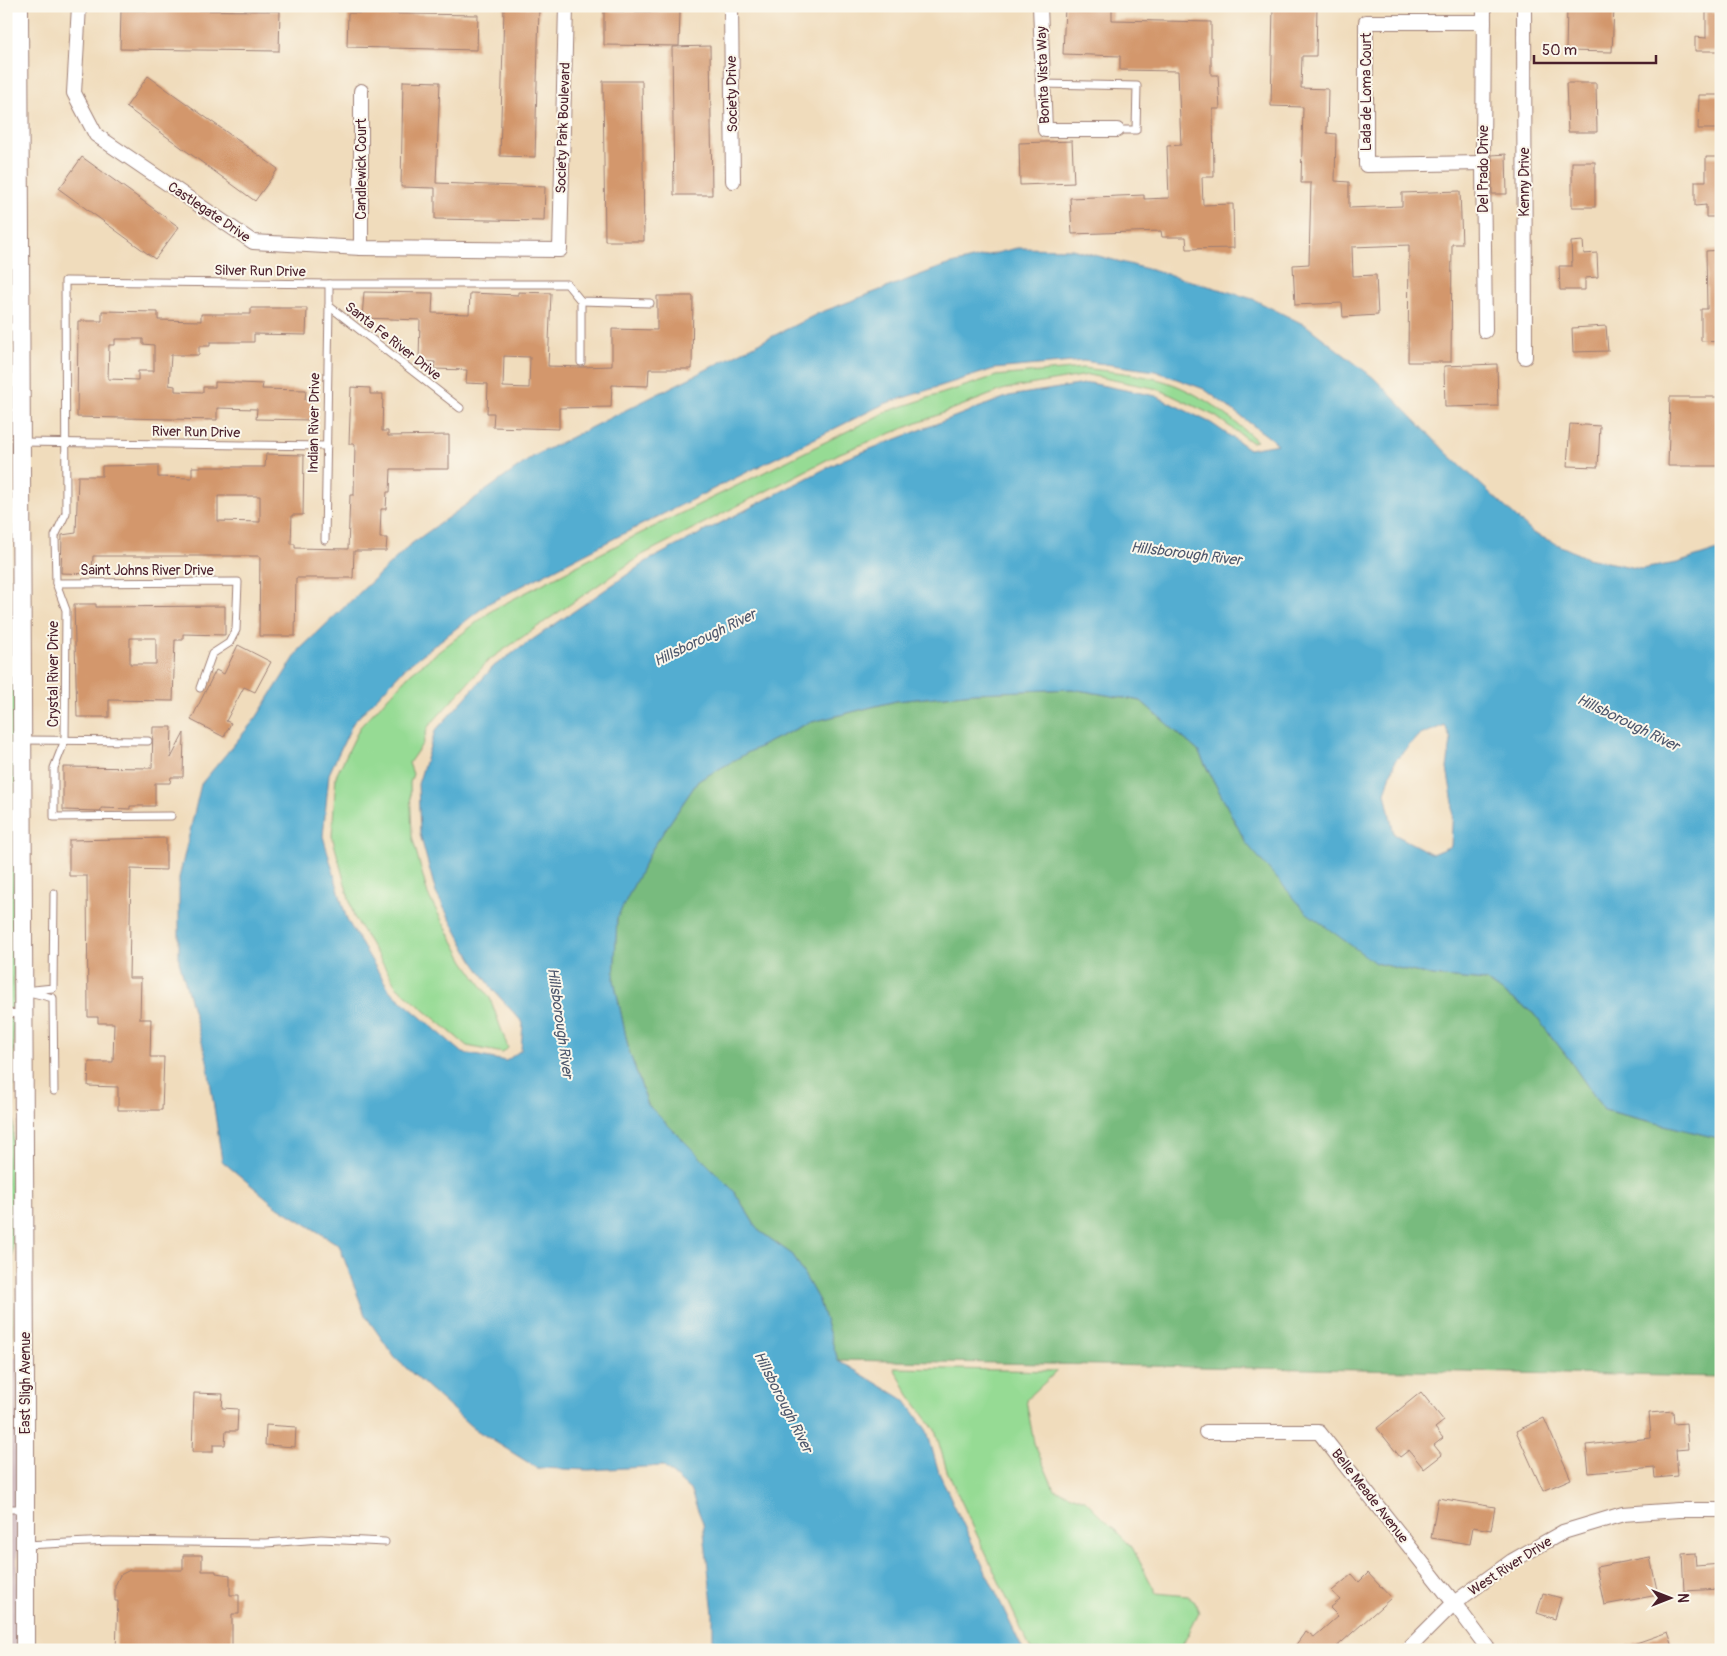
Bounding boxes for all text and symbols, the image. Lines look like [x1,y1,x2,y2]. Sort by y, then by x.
street label: Bonita Vista Way [1033,26,1053,124]
street label: Lada de Loma Court [1358,32,1375,151]
scale bar [1534,32,1657,64]
text: 50 m [1542,41,1577,60]
street label: Society Drive [723,55,741,133]
street label: Society Park Boulevard [552,62,574,194]
street label: Candlewick Court [353,118,370,220]
street label: Del Prado Drive [1475,125,1492,213]
street label: Kenny Drive [1516,147,1533,217]
street label: Castlegate Drive [164,178,254,246]
street label: Silver Run Drive [214,262,306,280]
street label: Santa Fe River Drive [342,298,445,384]
street label: Indian River Drive [305,373,323,473]
street label: River Run Drive [152,423,240,441]
water label: Hillsborough River [1130,538,1244,570]
street label: Saint Johns River Drive [80,562,214,579]
water label: Hillsborough River [651,604,761,671]
street label: Crystal River Drive [45,621,62,727]
water label: Hillsborough River [1574,690,1684,757]
water label: Hillsborough River [543,967,577,1081]
street label: East Sligh Avenue [17,1332,34,1434]
water label: Hillsborough River [749,1348,817,1457]
street label: Belle Meade Avenue [1328,1445,1412,1547]
street label: West River Drive [1465,1533,1555,1599]
north arrow [1644,1574,1694,1624]
text: N [1674,1593,1691,1603]

